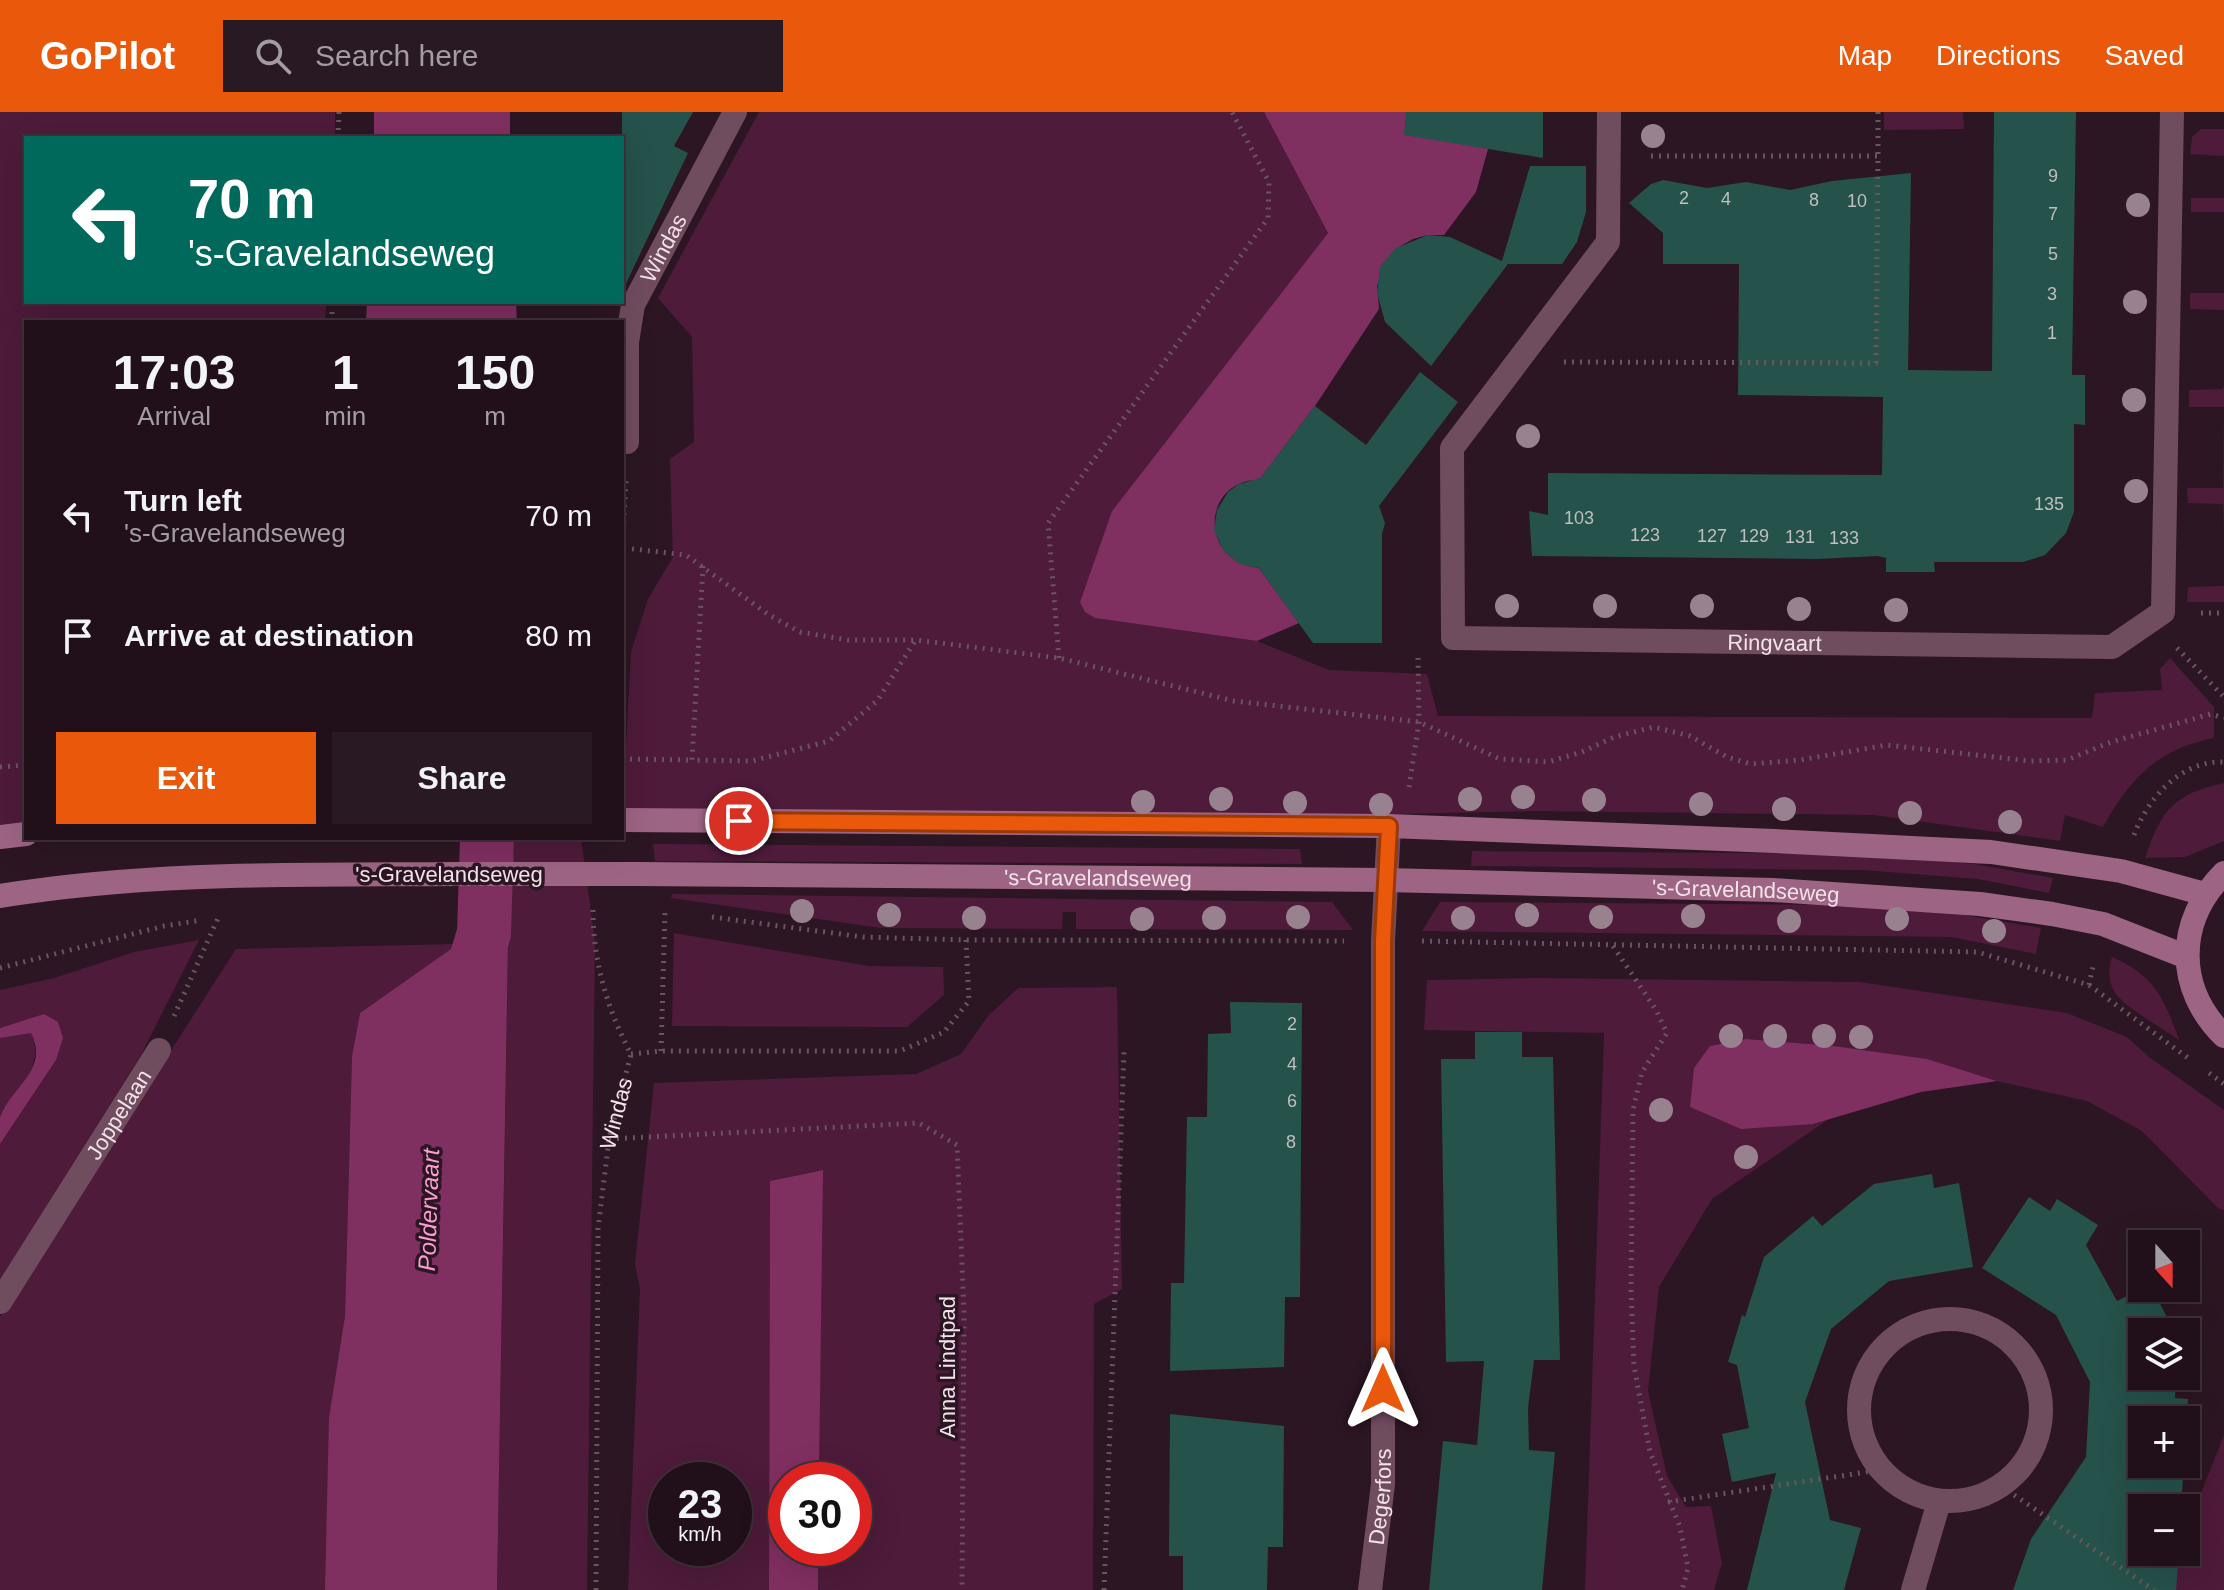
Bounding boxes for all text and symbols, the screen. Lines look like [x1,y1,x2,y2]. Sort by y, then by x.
search box [223,20,783,92]
icon: search [251,34,295,78]
text: GoPilot [40,35,175,77]
text: Search here [315,39,479,72]
text: Map [1838,40,1892,71]
text: Directions [1936,40,2061,71]
text: Saved [2105,40,2184,71]
house number: 9 [2048,166,2058,186]
text: 70 m [188,167,316,230]
icon: left [56,168,160,272]
house number: 2 [1679,188,1689,208]
house number: 4 [1721,189,1731,209]
house number: 8 [1809,190,1819,210]
house number: 10 [1847,191,1867,211]
house number: 7 [2048,204,2058,224]
street label: Windas [635,210,692,286]
text: 's-Gravelandseweg [188,233,495,274]
house number: 5 [2048,244,2058,264]
house number: 3 [2047,284,2057,304]
house number: 1 [2047,323,2057,343]
text: 17:03 [113,346,236,399]
text: 1 [332,346,359,399]
text: 150 [455,346,535,399]
text: Arrival [137,401,211,431]
text: min [324,401,366,431]
text: m [484,401,506,431]
text: Turn left [124,484,242,517]
icon: left [56,494,100,538]
house number: 135 [2034,494,2064,514]
text: 70 m [525,499,592,532]
house number: 103 [1564,508,1594,528]
text: 's-Gravelandseweg [124,518,346,548]
house number: 123 [1630,525,1660,545]
house number: 127 [1697,526,1727,546]
house number: 129 [1739,526,1769,546]
house number: 131 [1785,527,1815,547]
house number: 133 [1829,528,1859,548]
icon: arrive [56,614,100,658]
text: Arrive at destination [124,619,414,652]
text: 80 m [525,619,592,652]
street label: Ringvaart [1727,630,1822,656]
button: Exit [56,732,316,824]
button: Share [332,732,592,824]
pin [705,787,773,855]
icon: arrive [717,799,761,843]
street label: 's-Gravelandseweg [355,862,543,887]
street label: 's-Gravelandseweg [1004,865,1192,891]
street label: 's-Gravelandseweg [1652,875,1840,907]
house number: 2 [1287,1014,1297,1034]
house number: 4 [1287,1054,1297,1074]
street label: Joppelaan [81,1065,157,1164]
street label: Windas [595,1075,637,1152]
house number: 6 [1287,1091,1297,1111]
house number: 8 [1286,1132,1296,1152]
water label: Poldervaart [413,1147,444,1272]
north arrow [2128,1230,2200,1302]
map controls [2128,1230,2200,1566]
street label: Anna Lindtpad [935,1296,960,1438]
button: layers [2128,1318,2200,1390]
position arrow [1341,1347,1425,1431]
button: + [2128,1406,2200,1478]
street label: Degerfors [1364,1448,1396,1546]
speed limit sign: 30 [768,1462,872,1566]
text: 23 [678,1482,722,1526]
button: − [2128,1494,2200,1566]
text: km/h [678,1523,722,1545]

